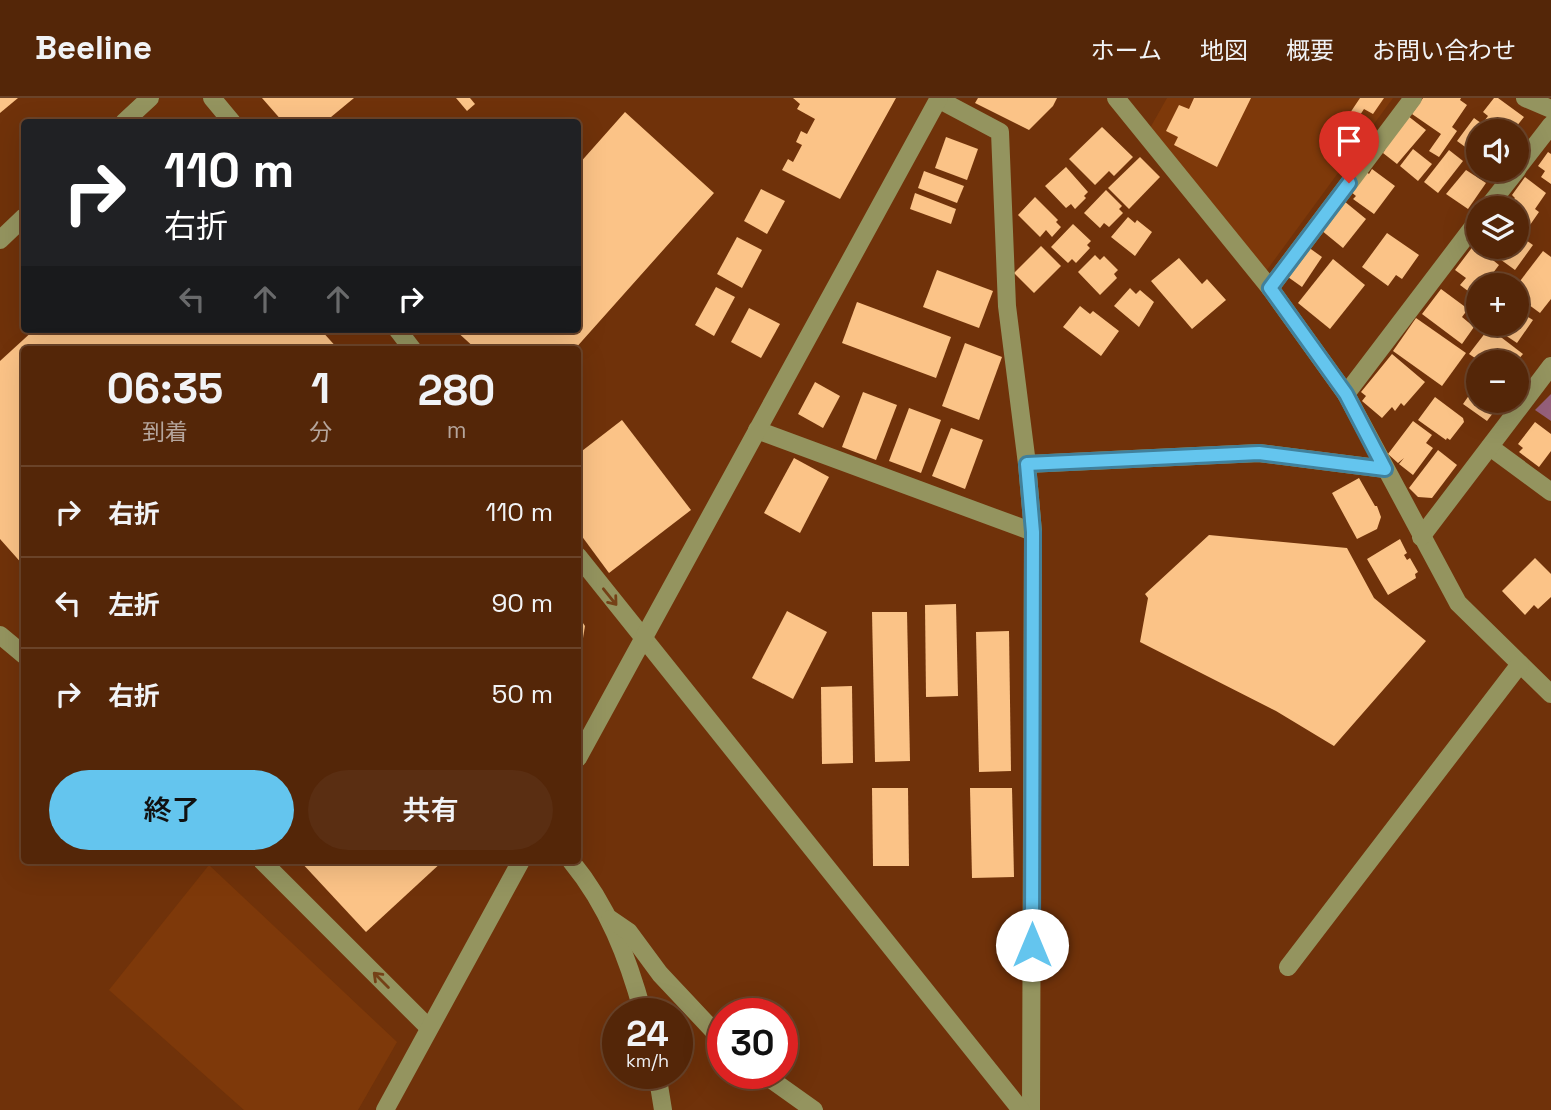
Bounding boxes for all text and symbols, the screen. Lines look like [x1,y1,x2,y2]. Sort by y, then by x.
text: Beeline [35,27,152,69]
text: ホーム [1091,35,1162,66]
text: 地図 [1200,35,1248,66]
text: 概要 [1286,35,1334,66]
text: お問い合わせ [1372,35,1516,66]
pin [1319,111,1379,183]
map controls [1466,119,1529,413]
button: sound [1466,119,1529,182]
icon: arrive [1330,122,1368,160]
text: 110 m [164,139,294,201]
icon: right [49,147,140,238]
button: layers [1466,196,1529,259]
text: 右折 [164,206,228,246]
button: + [1466,273,1529,336]
icon: left [173,280,211,318]
icon: ahead [246,280,284,318]
icon: ahead [319,280,357,318]
icon: right [392,280,430,318]
button: − [1466,350,1529,413]
text: 06:35 [107,362,223,415]
text: 1 [311,362,330,415]
text: 280 [418,364,495,417]
text: m [447,415,466,445]
text: 到着 [142,417,188,447]
text: 分 [309,417,332,447]
icon: right [49,493,87,531]
text: 110 m [486,495,553,529]
text: 右折 [108,497,160,531]
icon: left [49,584,87,622]
text: 90 m [491,586,553,620]
one-way arrow [602,587,618,605]
text: 左折 [108,588,160,622]
icon: right [49,675,87,713]
text: 50 m [492,677,553,711]
text: 右折 [108,679,160,713]
button: 終了 [49,770,294,850]
button: 共有 [308,770,553,850]
position arrow [995,908,1069,982]
one-way arrow [373,972,390,989]
speed limit sign: 30 [707,998,798,1089]
text: 24 [626,1012,669,1056]
text: km/h [626,1049,669,1072]

